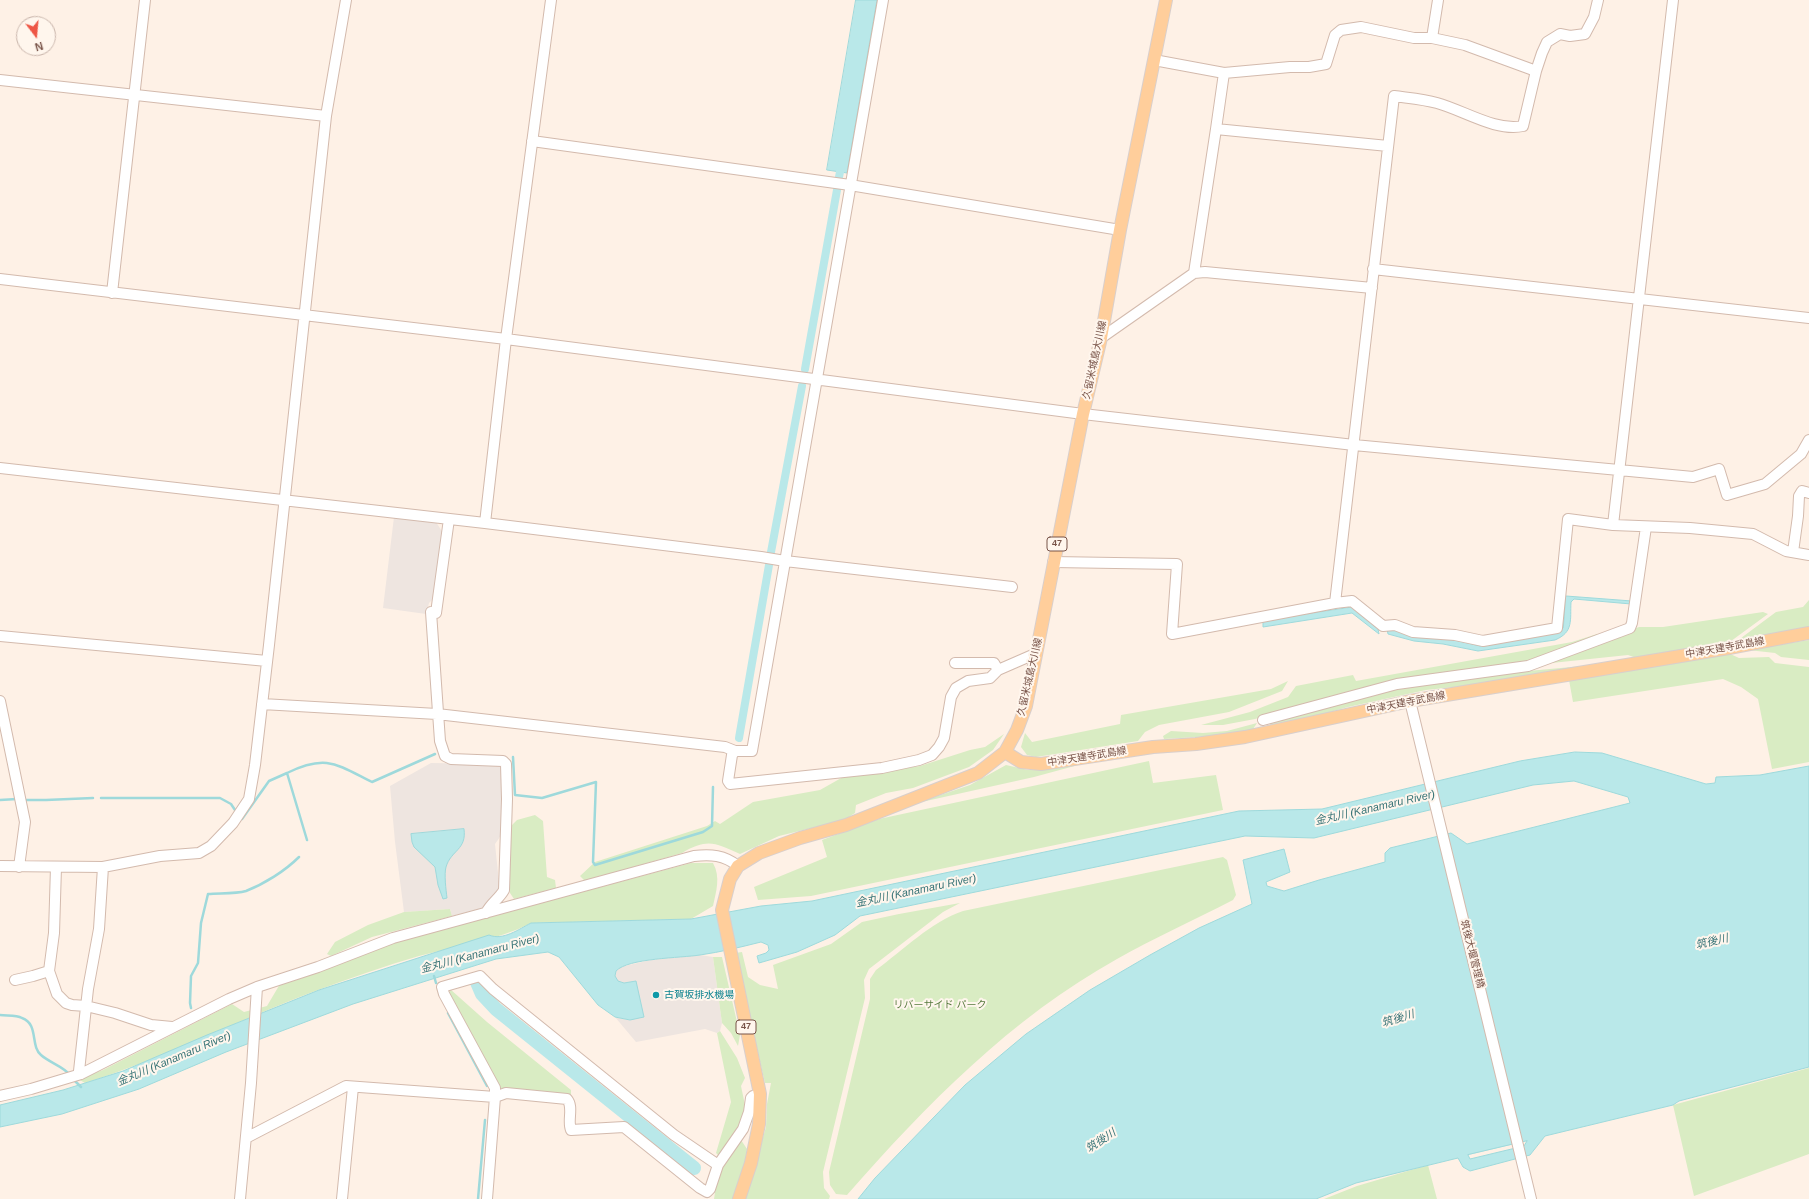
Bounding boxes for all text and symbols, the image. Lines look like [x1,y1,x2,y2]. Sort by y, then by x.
north arrow [16,16,56,56]
text: N [34,40,45,53]
street label: 久留米城島大川線 [1081,320,1109,400]
road number: 47 [1047,537,1067,551]
street label: 中津天建寺武島線 [1685,635,1765,661]
street label: 久留米城島大川線 [1015,637,1045,717]
street label: 中津天建寺武島線 [1366,689,1446,717]
street label: 中津天建寺武島線 [1047,745,1127,769]
water label: 金丸川 (Kanamaru River) [1314,788,1436,828]
water label: 金丸川 (Kanamaru River) [855,872,977,910]
street label: 筑後大堰管理橋 [1458,919,1486,989]
water label: 金丸川 (Kanamaru River) [419,932,541,976]
water label: 筑後川 [1694,932,1730,952]
place label: 古賀坂排水機場 [664,989,734,1001]
marker: 古賀坂排水機場 [651,990,661,1000]
park label: リバーサイド パーク [894,999,986,1011]
water label: 筑後川 [1380,1008,1416,1030]
road number: 47 [736,1020,756,1034]
water label: 金丸川 (Kanamaru River) [115,1029,233,1089]
water label: 筑後川 [1084,1126,1118,1156]

